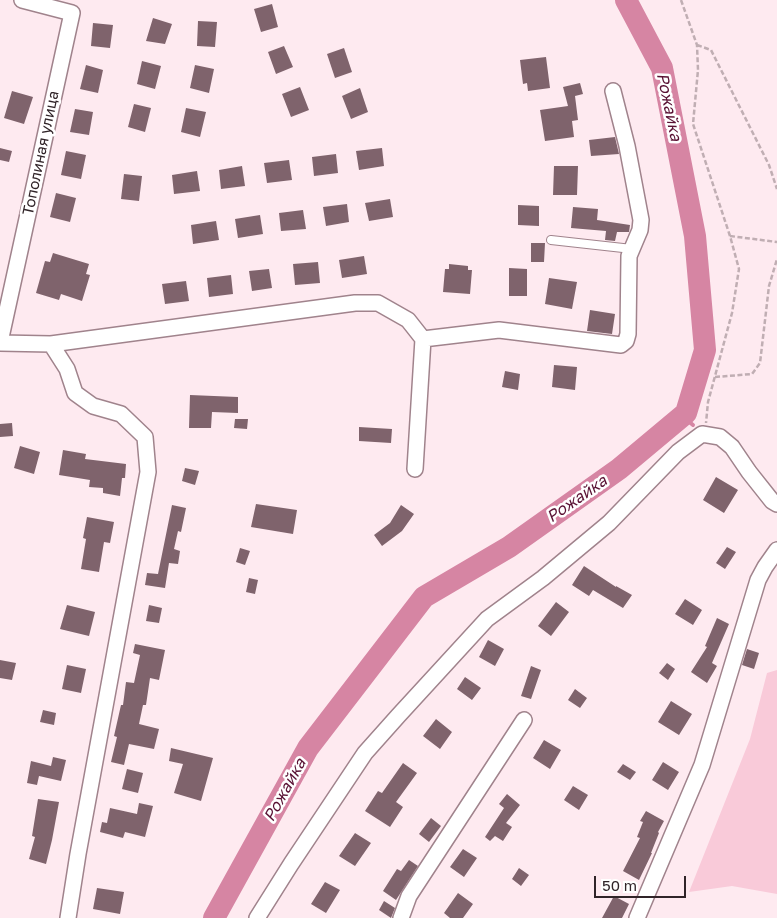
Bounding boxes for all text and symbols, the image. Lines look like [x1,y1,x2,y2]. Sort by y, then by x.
water label: Рожайка [652,71,686,143]
street label: Тополиная улица [19,89,63,217]
water label: Рожайка [543,471,611,527]
water label: Рожайка [260,755,310,825]
scale bar [597,866,690,898]
text: 50 m [602,876,637,894]

